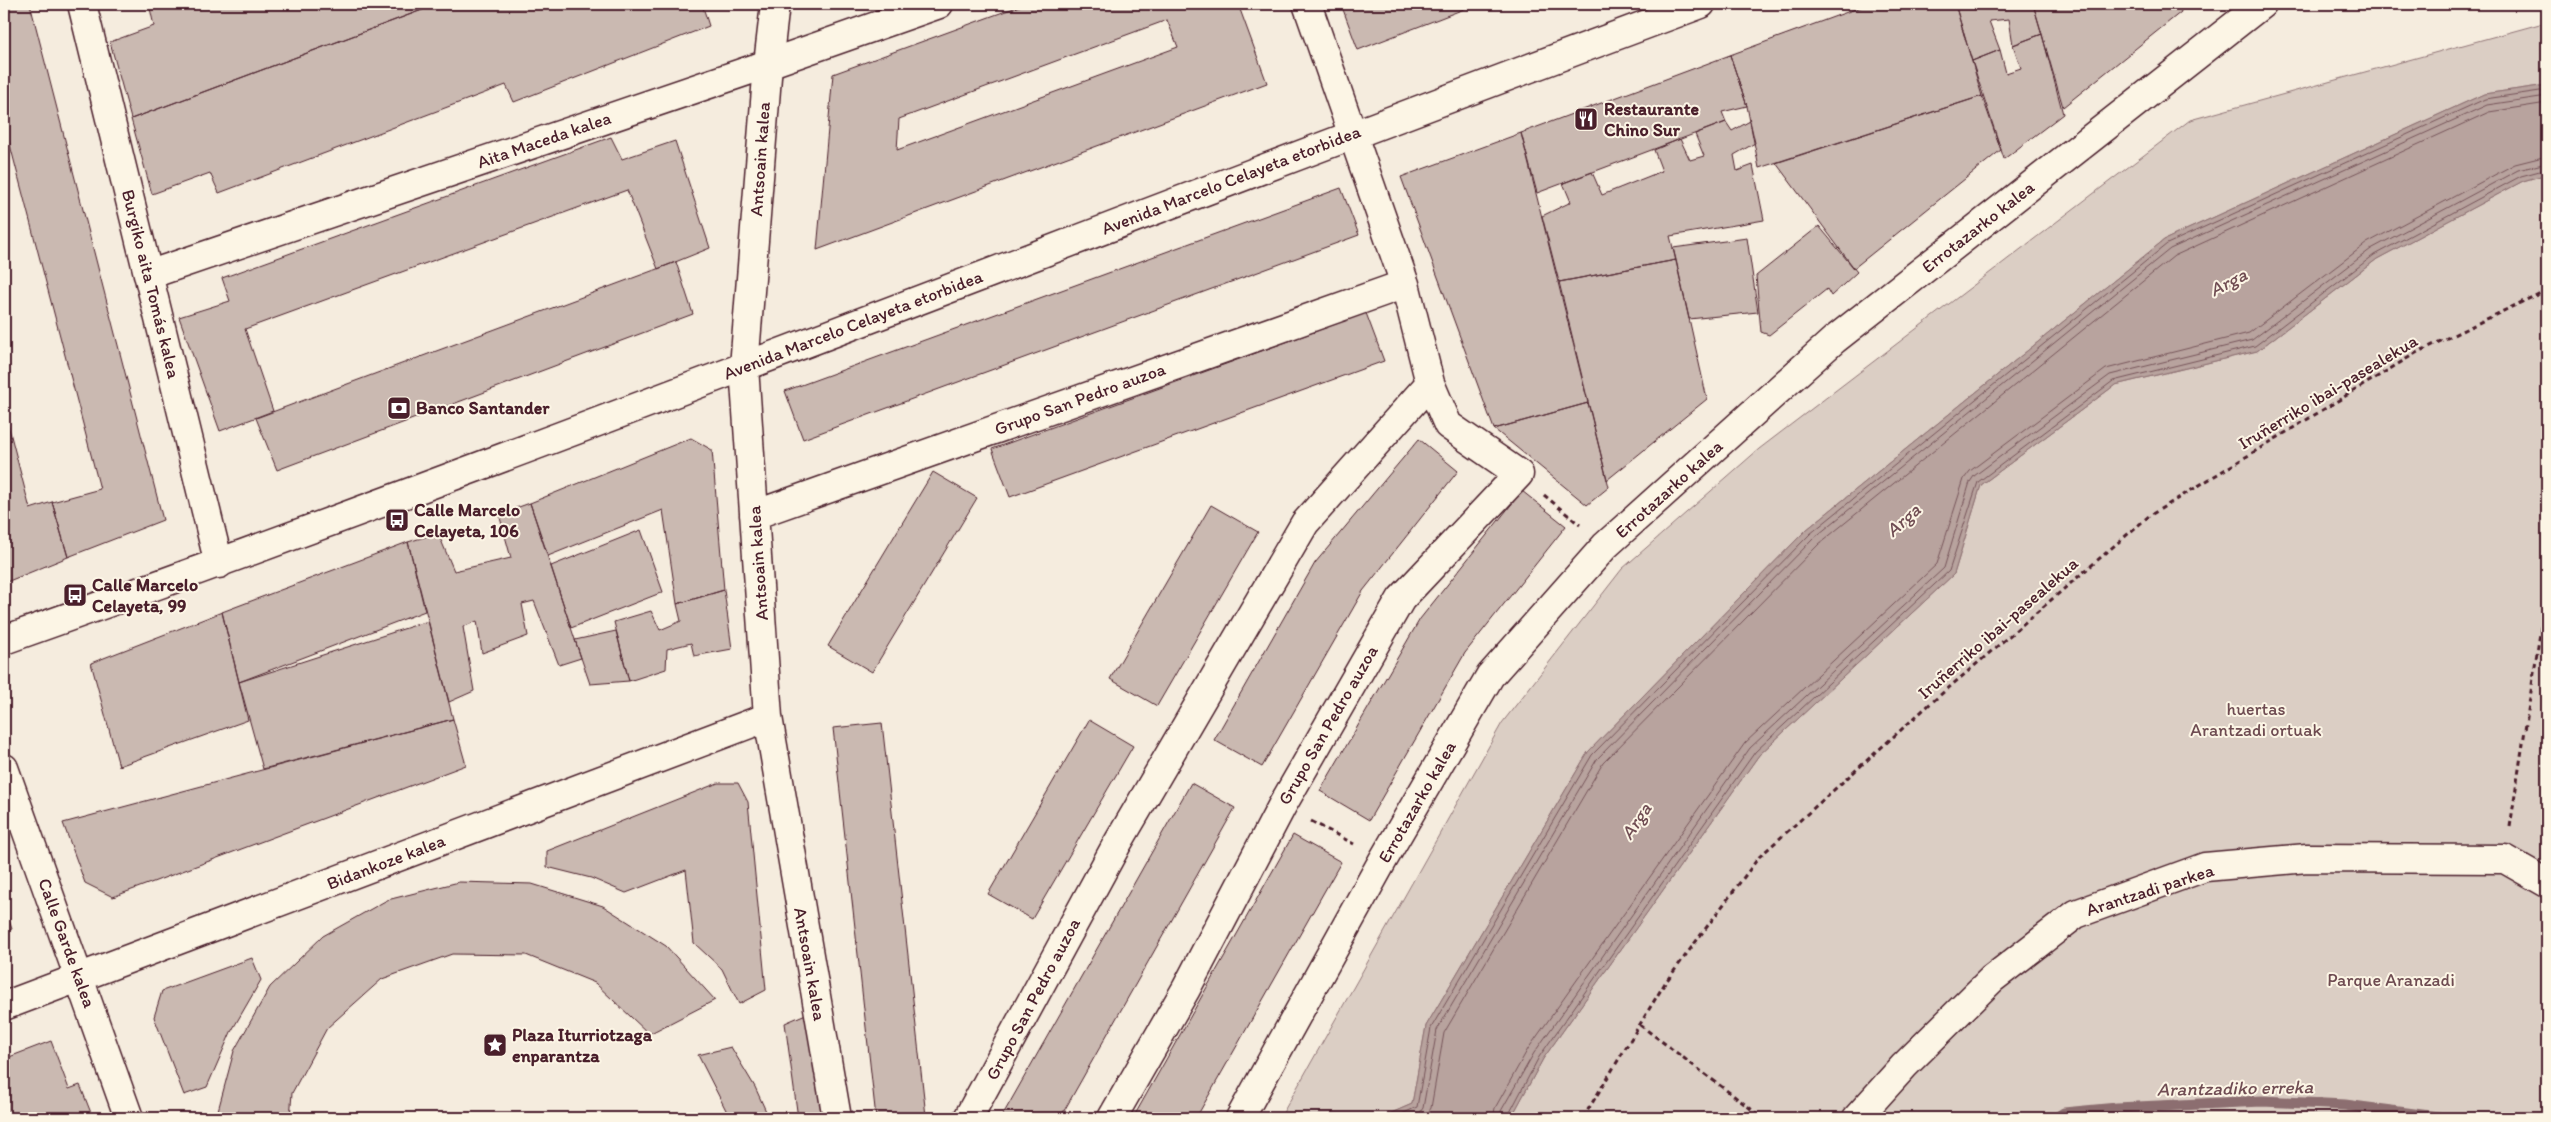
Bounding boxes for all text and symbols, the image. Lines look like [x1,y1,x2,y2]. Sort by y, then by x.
place label: Restaurante Chino Sur [1604,98,1699,141]
street label: Antsoain kalea [745,100,775,217]
restaurant icon: Restaurante Chino Sur [1573,106,1599,132]
street label: Aita Maceda kalea [474,107,614,173]
street label: Avenida Marcelo Celayeta etorbidea [1098,120,1364,240]
street label: Errotazarko kalea [1917,176,2039,278]
street label: Burgiko aita Tomás kalea [117,187,185,381]
water label: Arga [2205,263,2251,301]
street label: Avenida Marcelo Celayeta etorbidea [720,265,986,385]
street label: Iruñerriko ibai-pasealekua [2234,329,2422,454]
street label: Grupo San Pedro auzoa [991,358,1169,440]
bank icon: Banco Santander [386,395,412,421]
place label: Banco Santander [416,397,550,419]
street label: Errotazarko kalea [1611,435,1728,543]
water label: Arga [1881,498,1925,542]
place label: Calle Marcelo Celayeta, 106 [414,499,520,542]
street label: Antsoain kalea [743,504,773,621]
bus stop icon: Calle Marcelo Celayeta, 106 [384,507,410,533]
street label: Iruñerriko ibai-pasealekua [1913,552,2083,704]
place label: Calle Marcelo Celayeta, 99 [92,574,198,617]
bus stop icon: Calle Marcelo Celayeta, 99 [62,582,88,608]
street label: Grupo San Pedro auzoa [1273,641,1383,809]
park label: huertas Arantzadi ortuak [2190,698,2322,741]
street label: Errotazarko kalea [1373,737,1461,867]
water label: Arga [1615,798,1657,844]
street label: Bidankoze kalea [324,829,449,895]
street label: Arantzadi parkea [2083,859,2217,921]
street label: Calle Garde kalea [33,875,101,1011]
street label: Antsoain kalea [789,905,831,1023]
street label: Grupo San Pedro auzoa [981,914,1085,1084]
park label: Parque Aranzadi [2327,969,2455,991]
place label: Plaza Iturriotzaga enparantza [512,1024,653,1067]
place icon: Plaza Iturriotzaga enparantza [482,1032,508,1058]
water label: Arantzadiko erreka [2157,1075,2314,1101]

